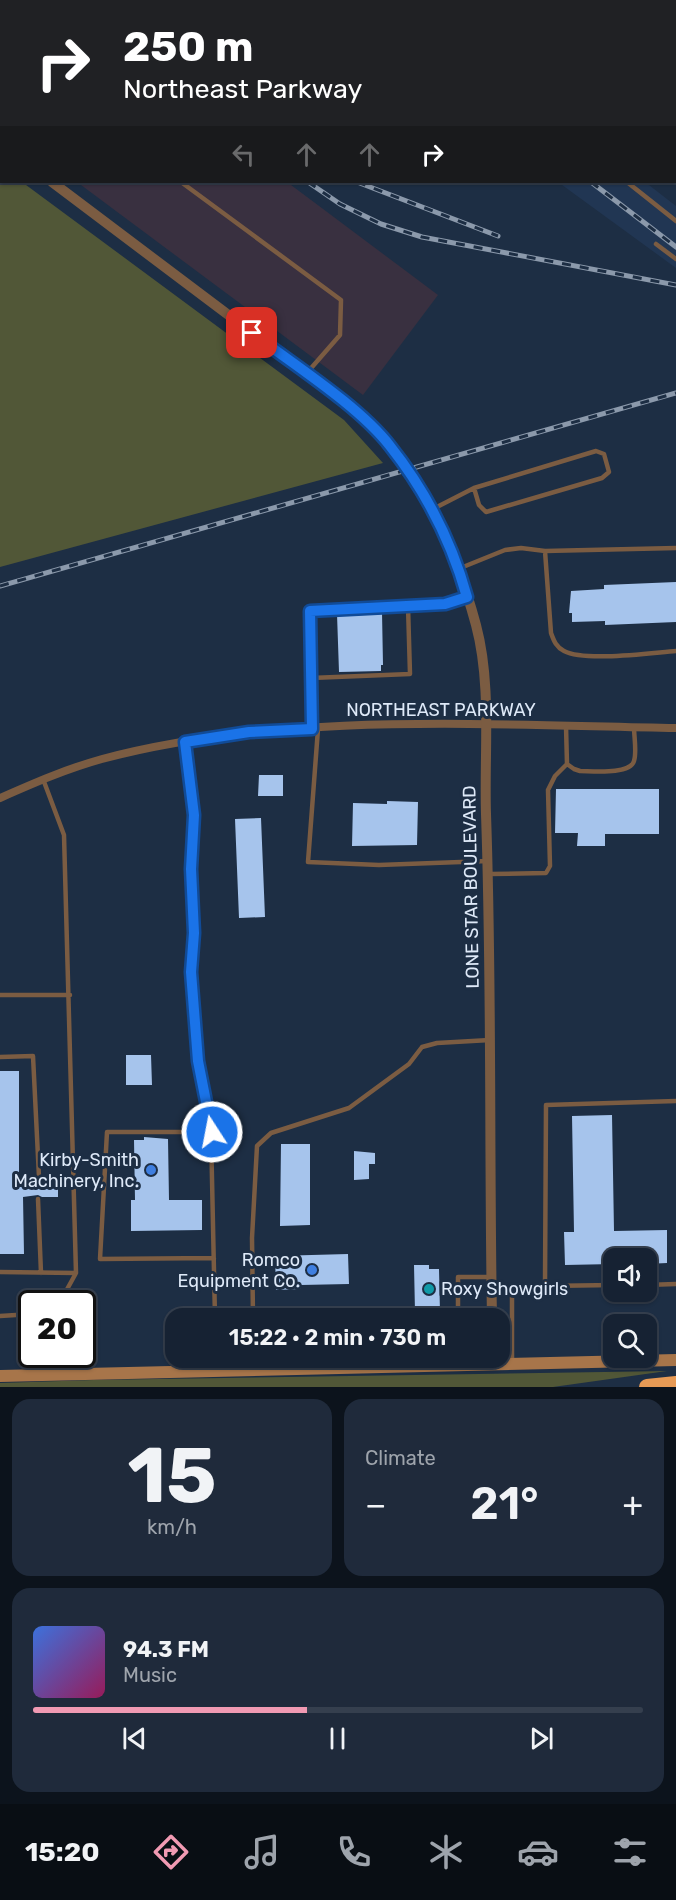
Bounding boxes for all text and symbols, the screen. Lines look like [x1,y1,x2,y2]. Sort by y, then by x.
text: 250 m [123,22,253,72]
icon: right [24,24,102,102]
text: Northeast Parkway [123,73,362,105]
icon: left [227,138,260,171]
icon: ahead [290,138,323,171]
icon: ahead [353,138,386,171]
icon: right [416,138,449,171]
pin [226,307,277,358]
icon: arrive [235,316,268,349]
street label: NORTHEAST PARKWAY [346,699,536,721]
street label: LONE STAR BOULEVARD [458,785,484,989]
position arrow [180,1100,244,1164]
place label: Kirby-Smith Machinery, Inc. [14,1149,139,1192]
marker: Kirby-Smith Machinery, Inc. [144,1163,158,1177]
map controls [603,1248,657,1368]
button: sound [603,1248,657,1302]
place label: Romco Equipment Co. [178,1249,300,1292]
marker: Romco Equipment Co. [305,1263,319,1277]
place label: Roxy Showgirls [441,1278,568,1300]
marker: Roxy Showgirls [422,1282,436,1296]
speed limit sign: 20 [18,1290,96,1368]
button: search [603,1314,657,1368]
text: 15:22 · 2 min · 730 m [229,1324,446,1351]
text: 15 [127,1429,217,1522]
text: Climate [365,1446,436,1470]
text: 21° [470,1477,539,1530]
text: − [365,1485,386,1524]
text: + [622,1485,643,1524]
text: km/h [147,1515,197,1539]
text: 94.3 FM [123,1636,209,1663]
text: Music [123,1663,177,1687]
icon: previous [118,1722,151,1755]
icon: pause [321,1722,354,1755]
icon: next [525,1722,558,1755]
icon: directions [150,1831,192,1873]
icon: music [241,1831,283,1873]
icon: phone [333,1831,375,1873]
icon: climate [425,1831,467,1873]
icon: car [517,1831,559,1873]
icon: filters [609,1831,651,1873]
text: 15:20 [25,1836,100,1868]

